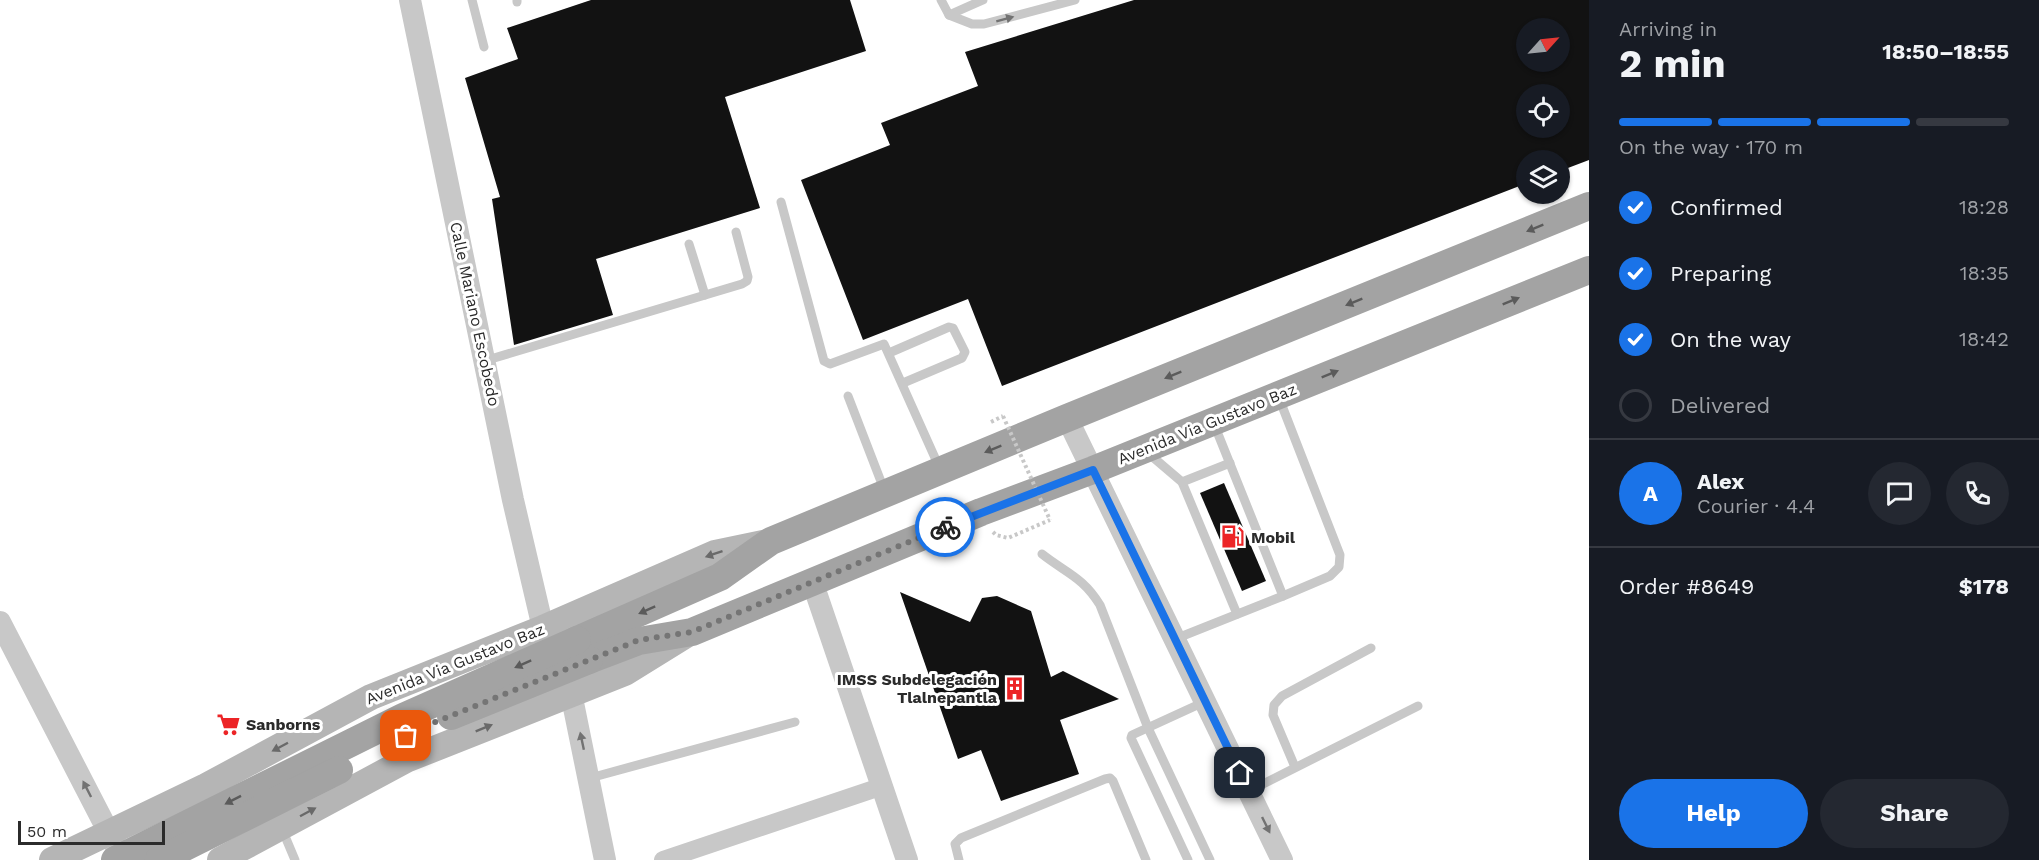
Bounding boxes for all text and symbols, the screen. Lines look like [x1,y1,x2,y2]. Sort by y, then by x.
one-way arrow [996,13,1014,23]
text: Arriving in [1619,17,1717,41]
north arrow [1516,18,1570,72]
map controls [1516,18,1570,204]
text: 18:50–18:55 [1882,39,2009,64]
text: 2 min [1619,41,1726,86]
button: locate [1516,84,1570,138]
text: On the way · 170 m [1619,135,1803,159]
button: layers [1516,150,1570,204]
icon: check [1619,191,1652,224]
text: Confirmed [1670,195,1783,220]
text: 18:28 [1959,195,2009,219]
street label: Calle Mariano Escobedo [446,220,504,408]
one-way arrow [1526,224,1544,233]
icon: check [1619,257,1652,290]
text: Preparing [1670,261,1771,286]
text: 18:35 [1960,261,2009,285]
one-way arrow [1503,296,1521,306]
one-way arrow [1345,298,1363,307]
icon: check [1619,323,1652,356]
text: On the way [1670,327,1791,352]
text: 18:42 [1959,327,2009,351]
one-way arrow [1322,369,1340,379]
one-way arrow [1164,370,1182,380]
street label: Avenida Via Gustavo Baz [1115,379,1299,469]
text: Delivered [1670,393,1770,418]
one-way arrow [984,445,1002,454]
button: chat [1868,462,1931,525]
button: phone [1946,462,2009,525]
text: Alex [1697,469,1744,494]
text: A [1643,481,1658,506]
text: Courier · 4.4 [1697,494,1815,518]
courier [915,497,975,557]
icon: bike [929,511,962,544]
fuel station icon: Mobil [1220,524,1246,550]
place label: Mobil [1251,528,1296,547]
one-way arrow [705,550,723,560]
text: Order #8649 [1619,574,1754,599]
text: $178 [1959,574,2009,599]
one-way arrow [638,605,655,614]
street label: Avenida Via Gustavo Baz [363,619,547,709]
one-way arrow [515,659,532,668]
place label: IMSS Subdelegación Tlalnepantla [837,670,998,707]
building icon: IMSS Subdelegación Tlalnepantla [1002,675,1028,701]
pin [380,710,431,761]
supermarket icon: Sanborns [215,711,241,737]
place label: Sanborns [246,715,321,734]
icon: bag [389,719,422,752]
one-way arrow [475,723,493,733]
one-way arrow [576,731,586,750]
one-way arrow [271,742,288,752]
pin [1214,747,1265,798]
icon: home [1223,756,1256,789]
button: Help [1619,779,1808,848]
button: Share [1820,779,2009,848]
one-way arrow [82,781,92,798]
one-way arrow [224,795,242,805]
one-way arrow [300,807,317,817]
one-way arrow [1261,816,1270,833]
scale bar [18,818,165,846]
text: 50 m [27,822,67,841]

